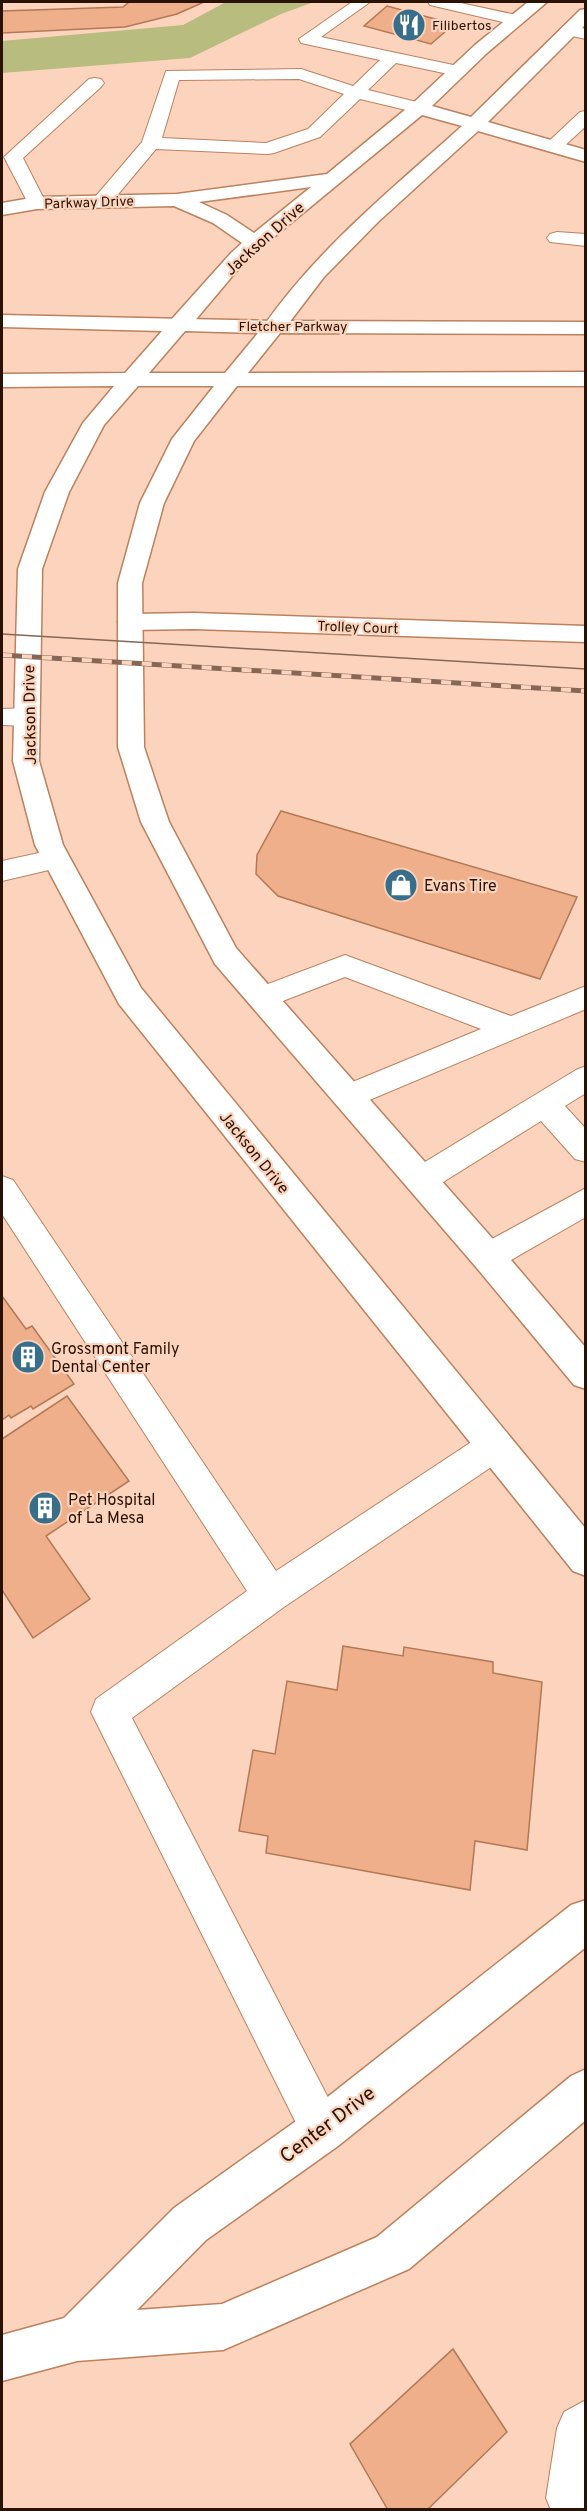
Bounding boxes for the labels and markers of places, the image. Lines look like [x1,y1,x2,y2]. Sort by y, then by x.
restaurant icon: Filibertos [391,7,427,43]
place label: Filibertos [432,18,491,35]
shop icon: Evans Tire [383,867,419,903]
place label: Evans Tire [424,877,497,897]
building icon: Grossmont Family Dental Center [10,1339,46,1375]
place label: Grossmont Family Dental Center [51,1340,179,1378]
building icon: Pet Hospital of La Mesa [27,1490,63,1526]
place label: Pet Hospital of La Mesa [68,1491,156,1529]

